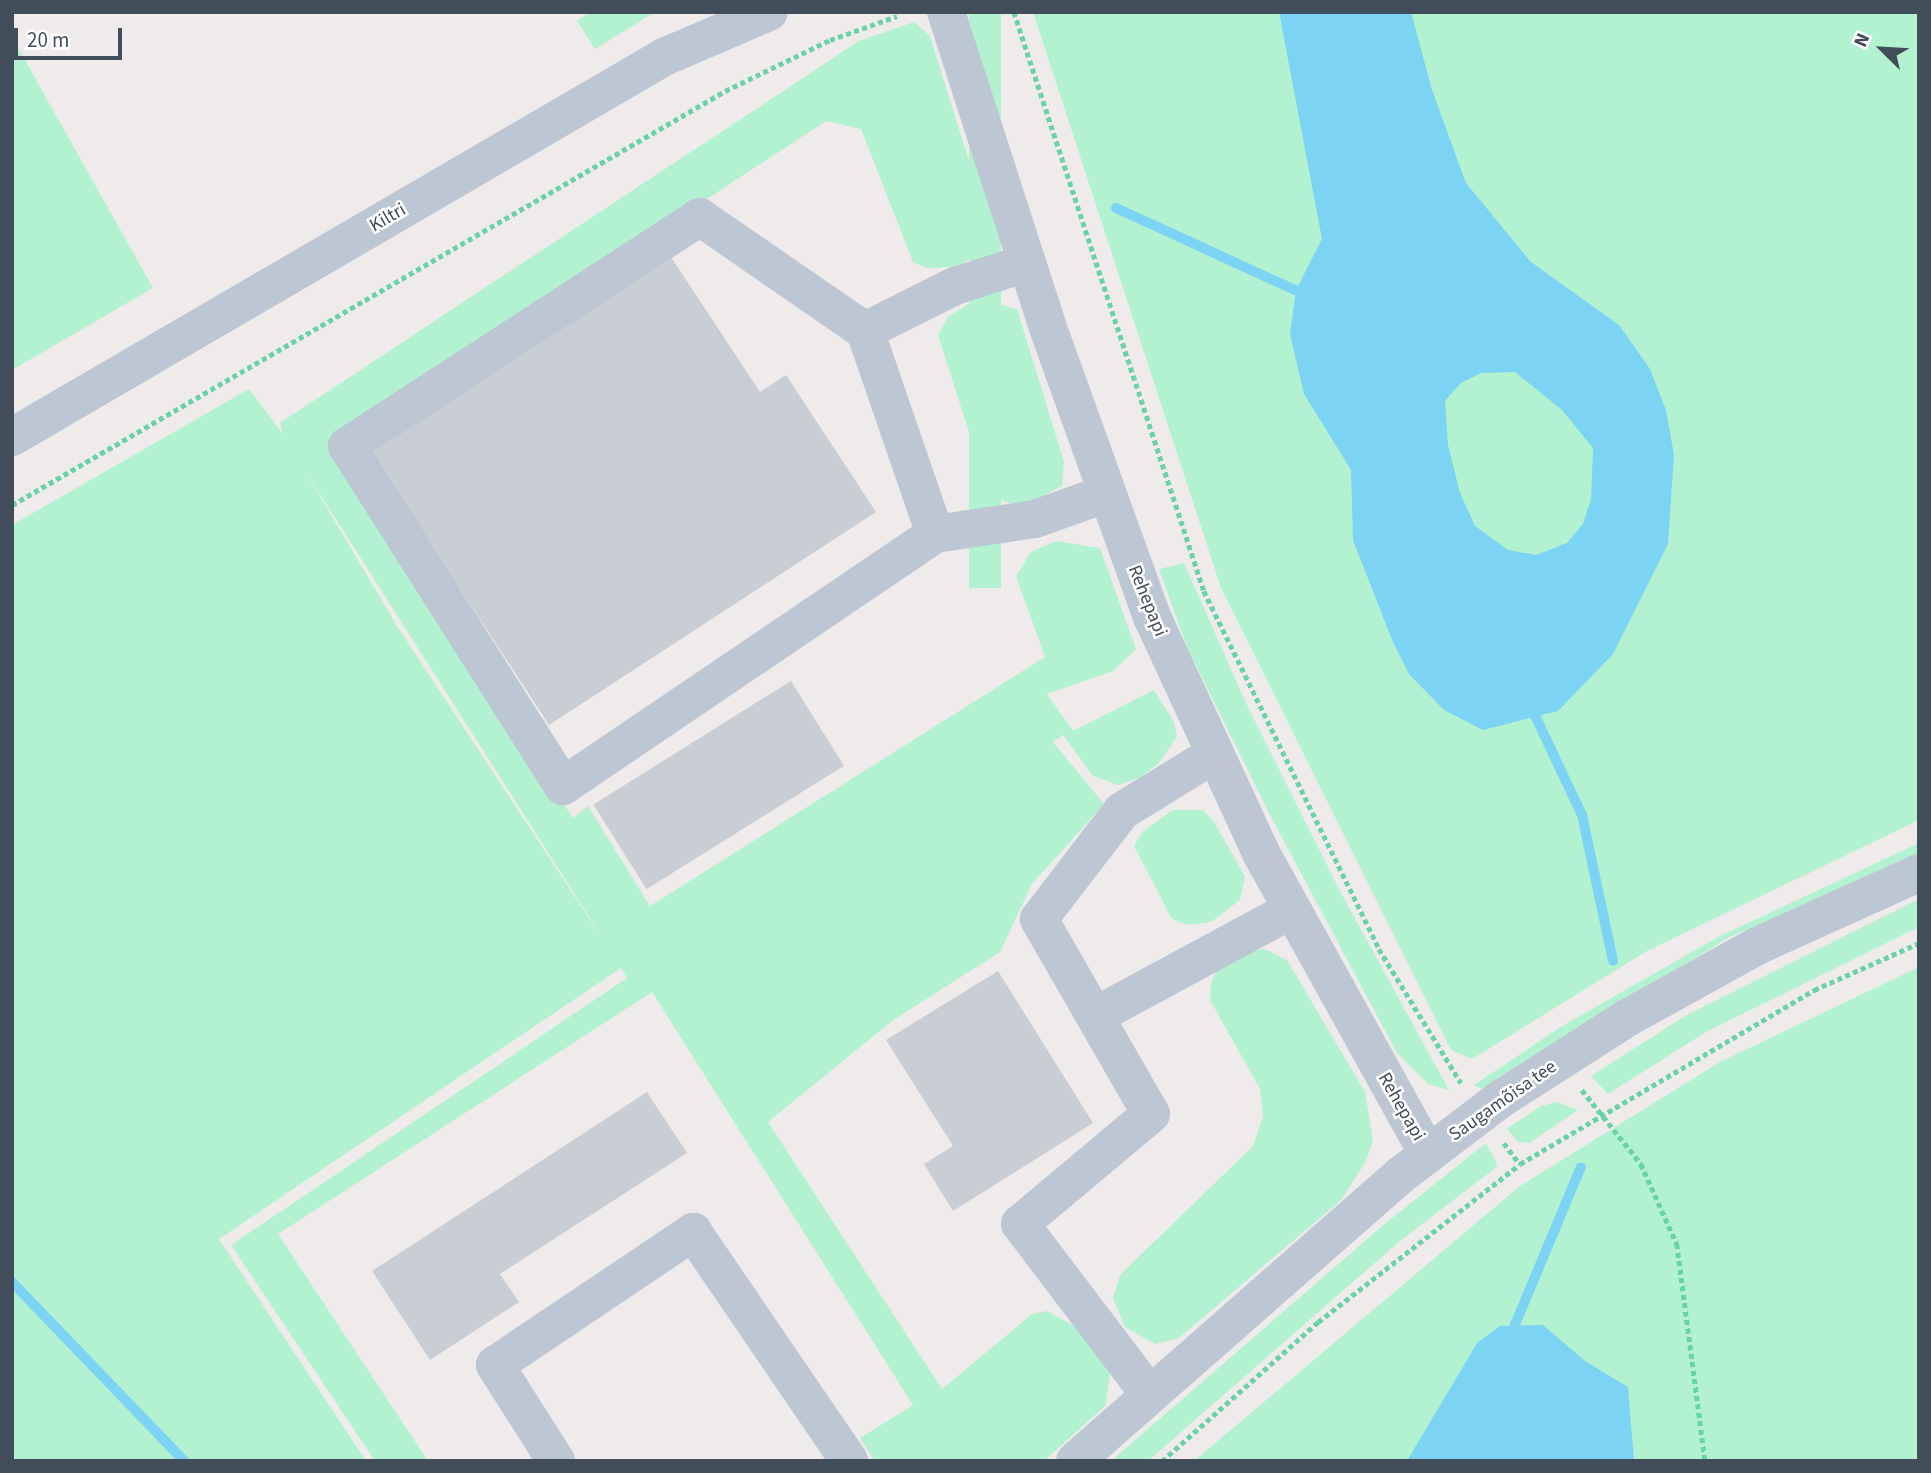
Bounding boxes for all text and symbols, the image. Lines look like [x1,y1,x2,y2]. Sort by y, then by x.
scale bar [18,14,126,58]
north arrow [1847,14,1917,84]
text: 20 m [27,25,69,55]
text: N [1847,29,1877,52]
street label: Kiltri [366,199,410,237]
street label: Rehepapi [1122,562,1172,640]
street label: Saugamõisa tee [1445,1056,1561,1146]
street label: Rehepapi [1372,1069,1430,1145]

